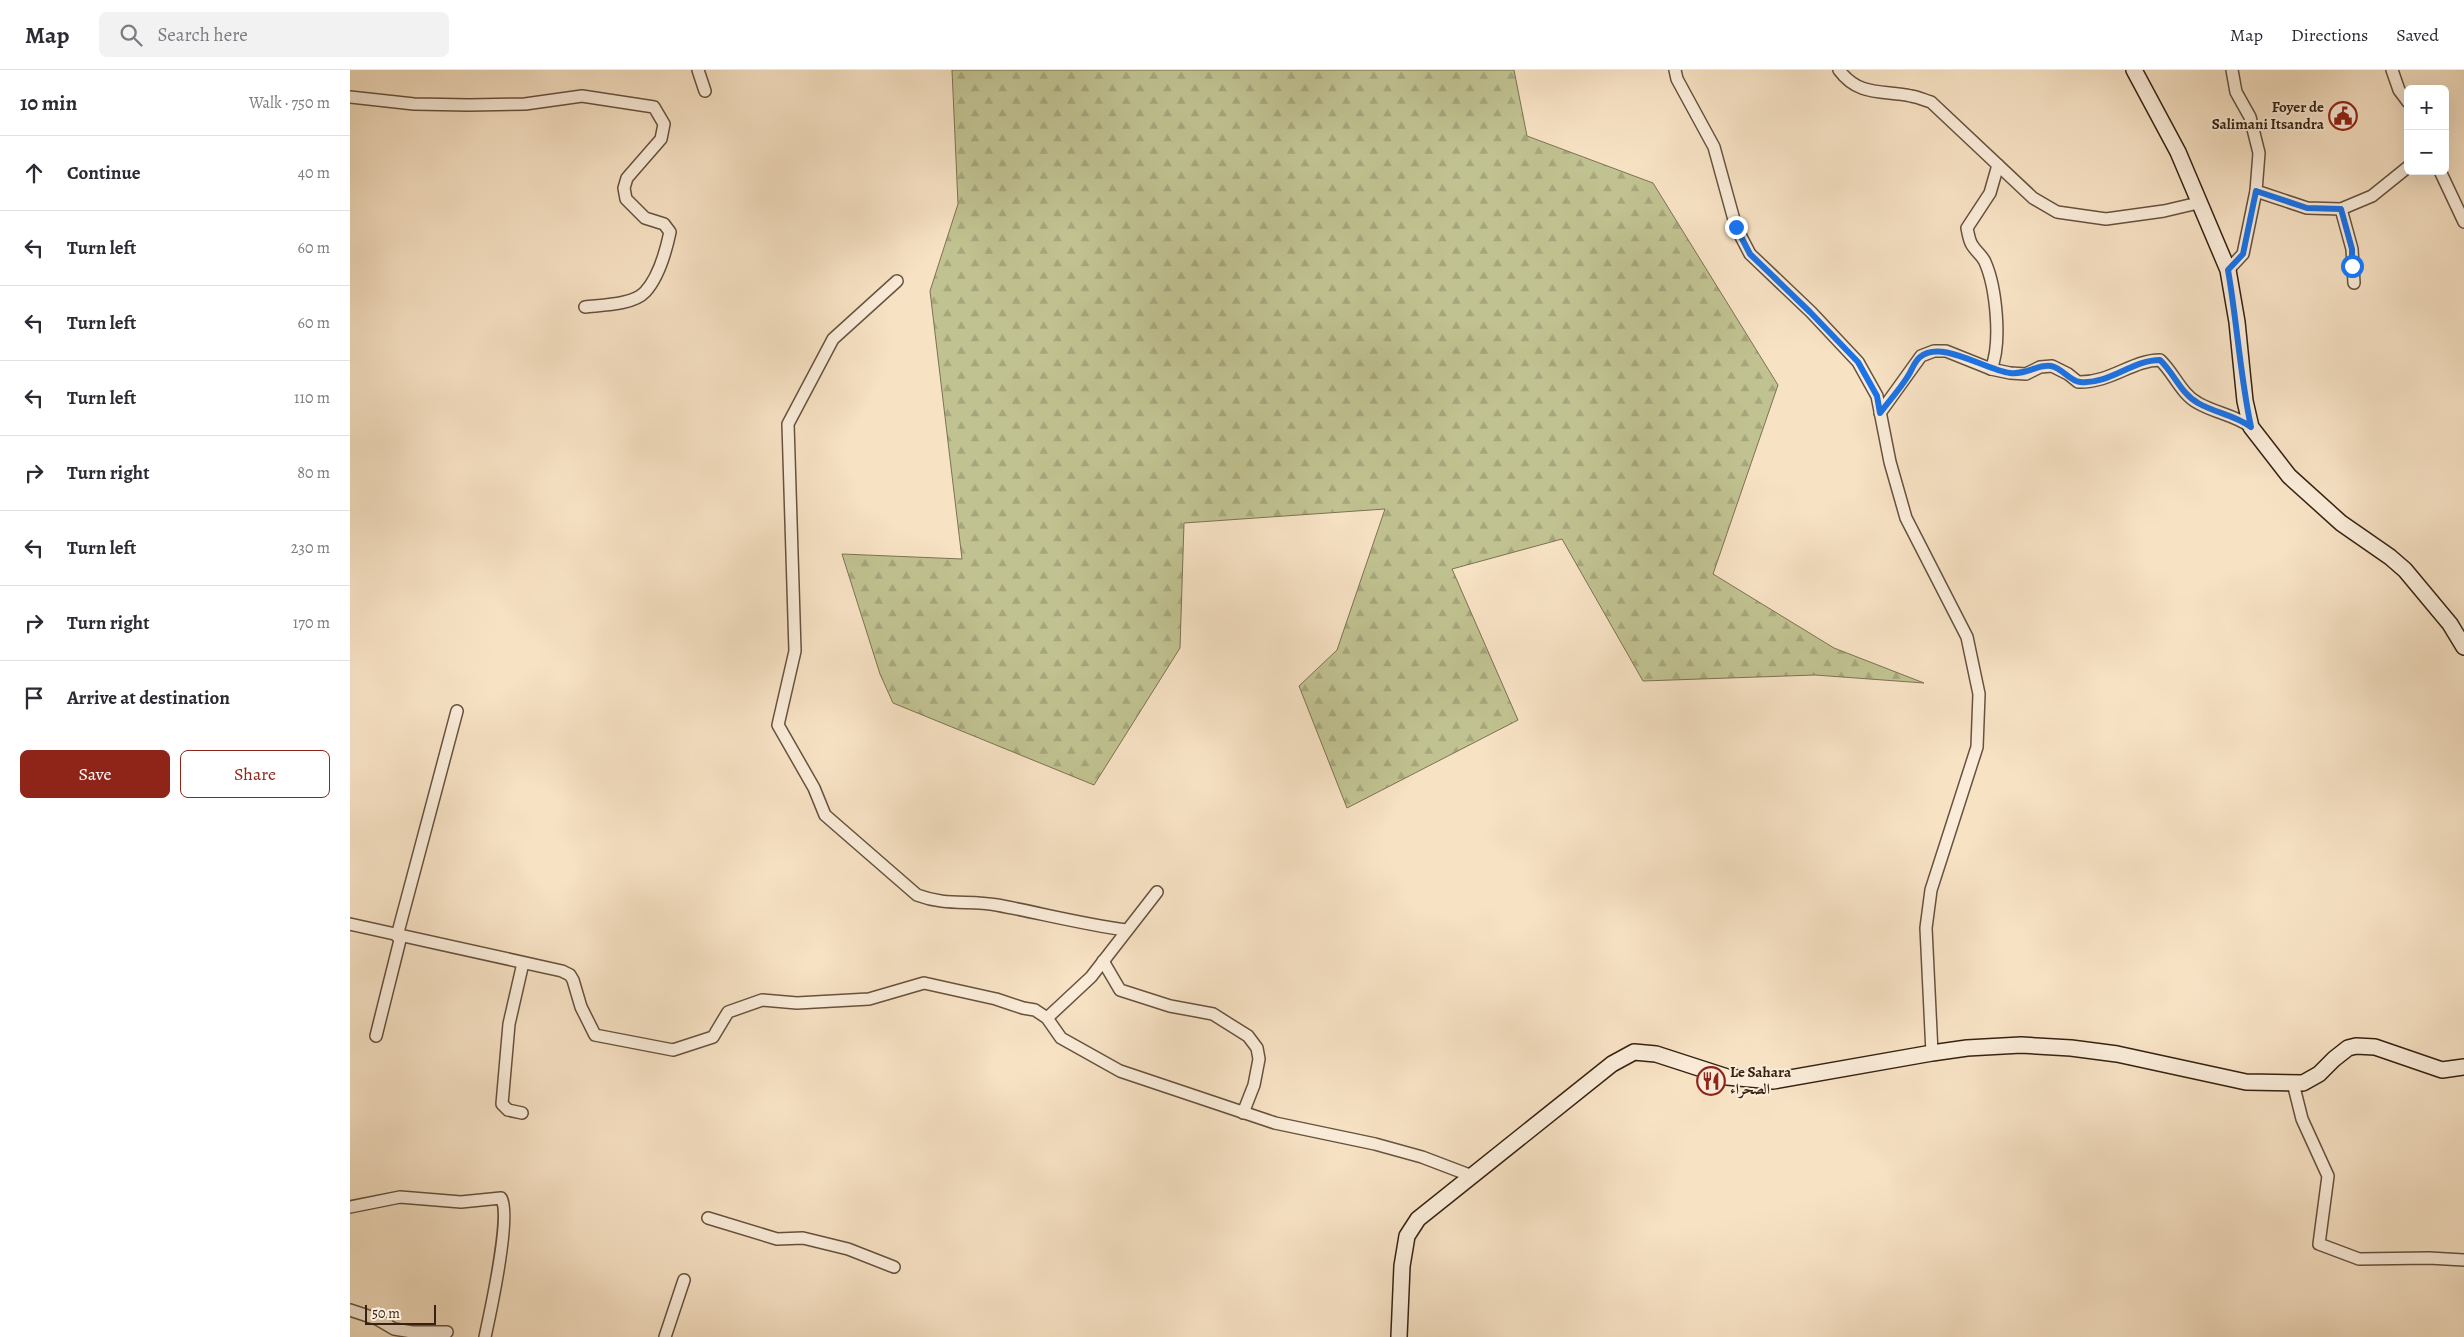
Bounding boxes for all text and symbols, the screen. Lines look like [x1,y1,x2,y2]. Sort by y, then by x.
search box [99,12,449,57]
text: Map [25,19,69,51]
icon: search [117,21,145,49]
text: Search here [157,22,248,48]
text: Map [2230,23,2263,47]
text: Directions [2291,23,2368,47]
text: Saved [2396,23,2439,47]
map controls [2404,85,2449,175]
button: + [2404,85,2449,130]
text: 10 min [20,89,77,117]
text: Walk · 750 m [249,92,330,114]
place label: Foyer de Salimani Itsandra [2212,97,2325,134]
public building icon: Foyer de Salimani Itsandra [2328,101,2358,131]
button: − [2404,130,2449,175]
icon: ahead [20,159,48,187]
text: Continue [67,160,141,186]
text: 40 m [298,162,330,184]
route end [1725,216,1748,239]
icon: left [20,234,48,262]
text: Turn left [67,235,136,261]
text: 60 m [298,237,330,259]
route start [2341,255,2364,278]
icon: left [20,309,48,337]
text: Turn left [67,310,136,336]
text: 60 m [298,312,330,334]
icon: left [20,384,48,412]
text: Turn left [67,385,136,411]
text: 110 m [294,387,330,409]
icon: right [20,459,48,487]
text: Turn right [67,460,149,486]
text: 80 m [297,462,330,484]
icon: left [20,534,48,562]
text: Turn left [67,535,136,561]
text: 230 m [291,537,330,559]
icon: right [20,609,48,637]
text: Turn right [67,610,149,636]
text: 170 m [293,612,330,634]
icon: arrive [20,684,48,712]
text: Arrive at destination [67,685,230,711]
button: Save [20,750,170,798]
button: Share [180,750,330,798]
place label: Le Sahara الصحراء [1730,1062,1792,1099]
restaurant icon: Le Sahara الصحراء [1696,1066,1726,1096]
scale bar [365,1302,436,1325]
text: 50 m [372,1304,400,1323]

